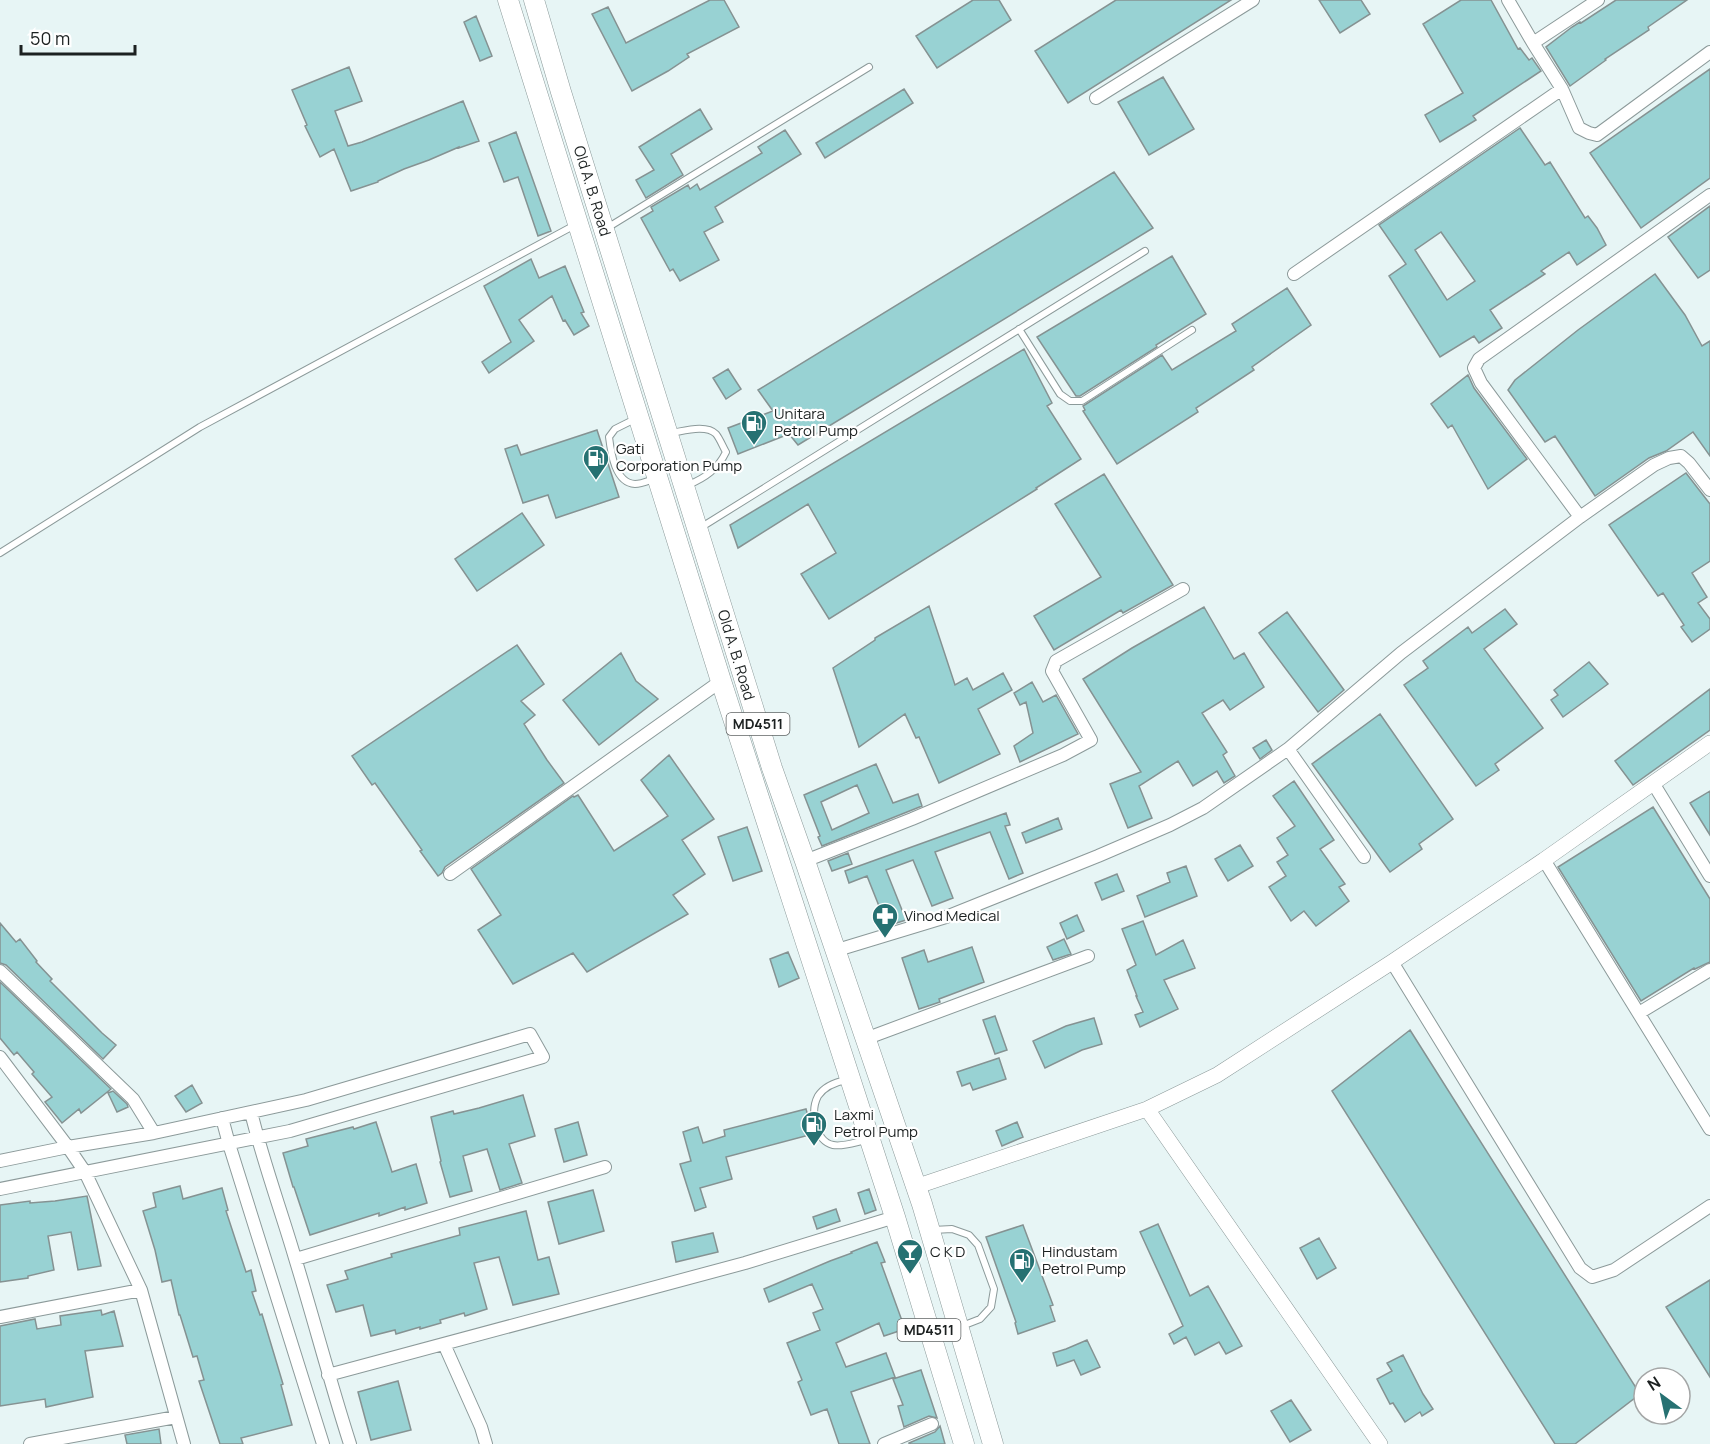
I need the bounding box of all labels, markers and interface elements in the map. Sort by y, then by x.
scale bar [21,18,135,56]
text: 50 m [30,26,70,50]
street label: Old A. B. Road [569,143,616,239]
place label: Unitara Petrol Pump [774,403,858,441]
fuel station icon: Unitara Petrol Pump [739,408,769,446]
place label: Gati Corporation Pump [616,438,742,476]
fuel station icon: Gati Corporation Pump [581,443,611,481]
street label: Old A. B. Road [713,607,760,703]
road number: MD4511 [726,713,789,735]
pharmacy icon: Vinod Medical [870,901,900,939]
place label: Vinod Medical [904,905,1000,926]
place label: Laxmi Petrol Pump [834,1104,918,1142]
fuel station icon: Laxmi Petrol Pump [799,1109,829,1147]
bar icon: C K D [895,1237,925,1275]
place label: C K D [930,1241,965,1262]
place label: Hindustam Petrol Pump [1042,1241,1126,1279]
fuel station icon: Hindustam Petrol Pump [1007,1246,1037,1284]
road number: MD4511 [898,1319,960,1341]
north arrow [1632,1366,1692,1426]
text: N [1643,1371,1665,1396]

